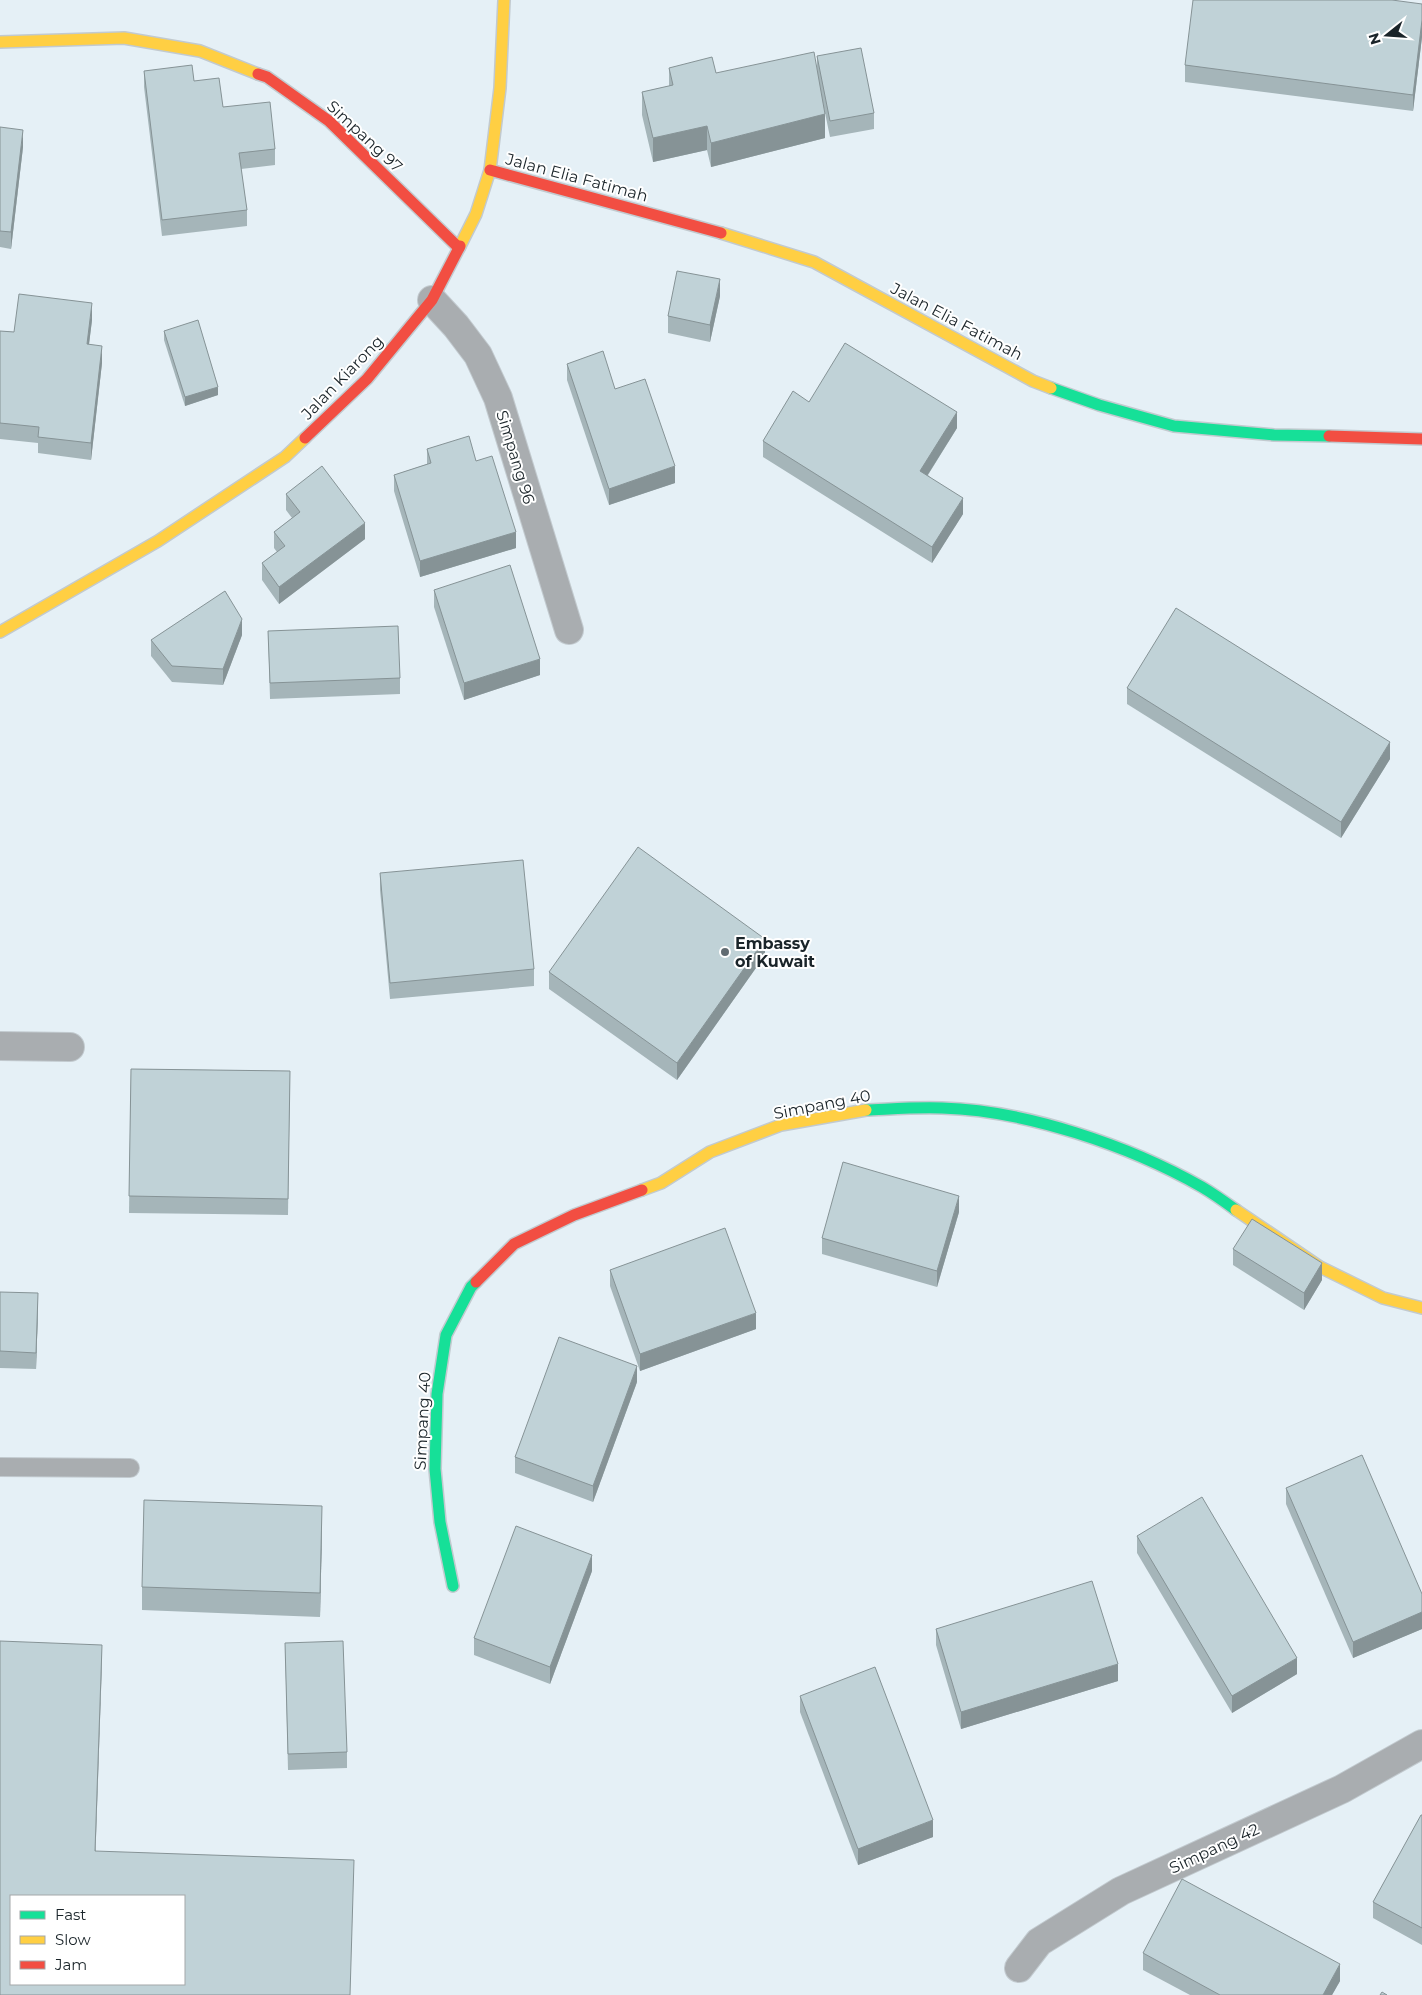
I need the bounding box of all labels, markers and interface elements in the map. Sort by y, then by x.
north arrow [1362,10,1412,60]
text: N [1364,31,1385,47]
street label: Simpang 97 [323,97,406,176]
street label: Jalan Elia Fatimah [503,149,650,206]
street label: Jalan Elia Fatimah [887,278,1026,364]
street label: Jalan Kiarong [297,331,387,424]
street label: Simpang 96 [492,408,539,506]
place label: Embassy of Kuwait [735,934,815,971]
marker: Embassy of Kuwait [719,946,731,958]
street label: Simpang 40 [772,1086,872,1123]
street label: Simpang 40 [410,1371,435,1471]
street label: Simpang 42 [1166,1819,1262,1878]
legend [10,1895,185,1985]
text: Fast [55,1905,86,1924]
text: Slow [55,1930,91,1949]
text: Jam [54,1955,87,1974]

